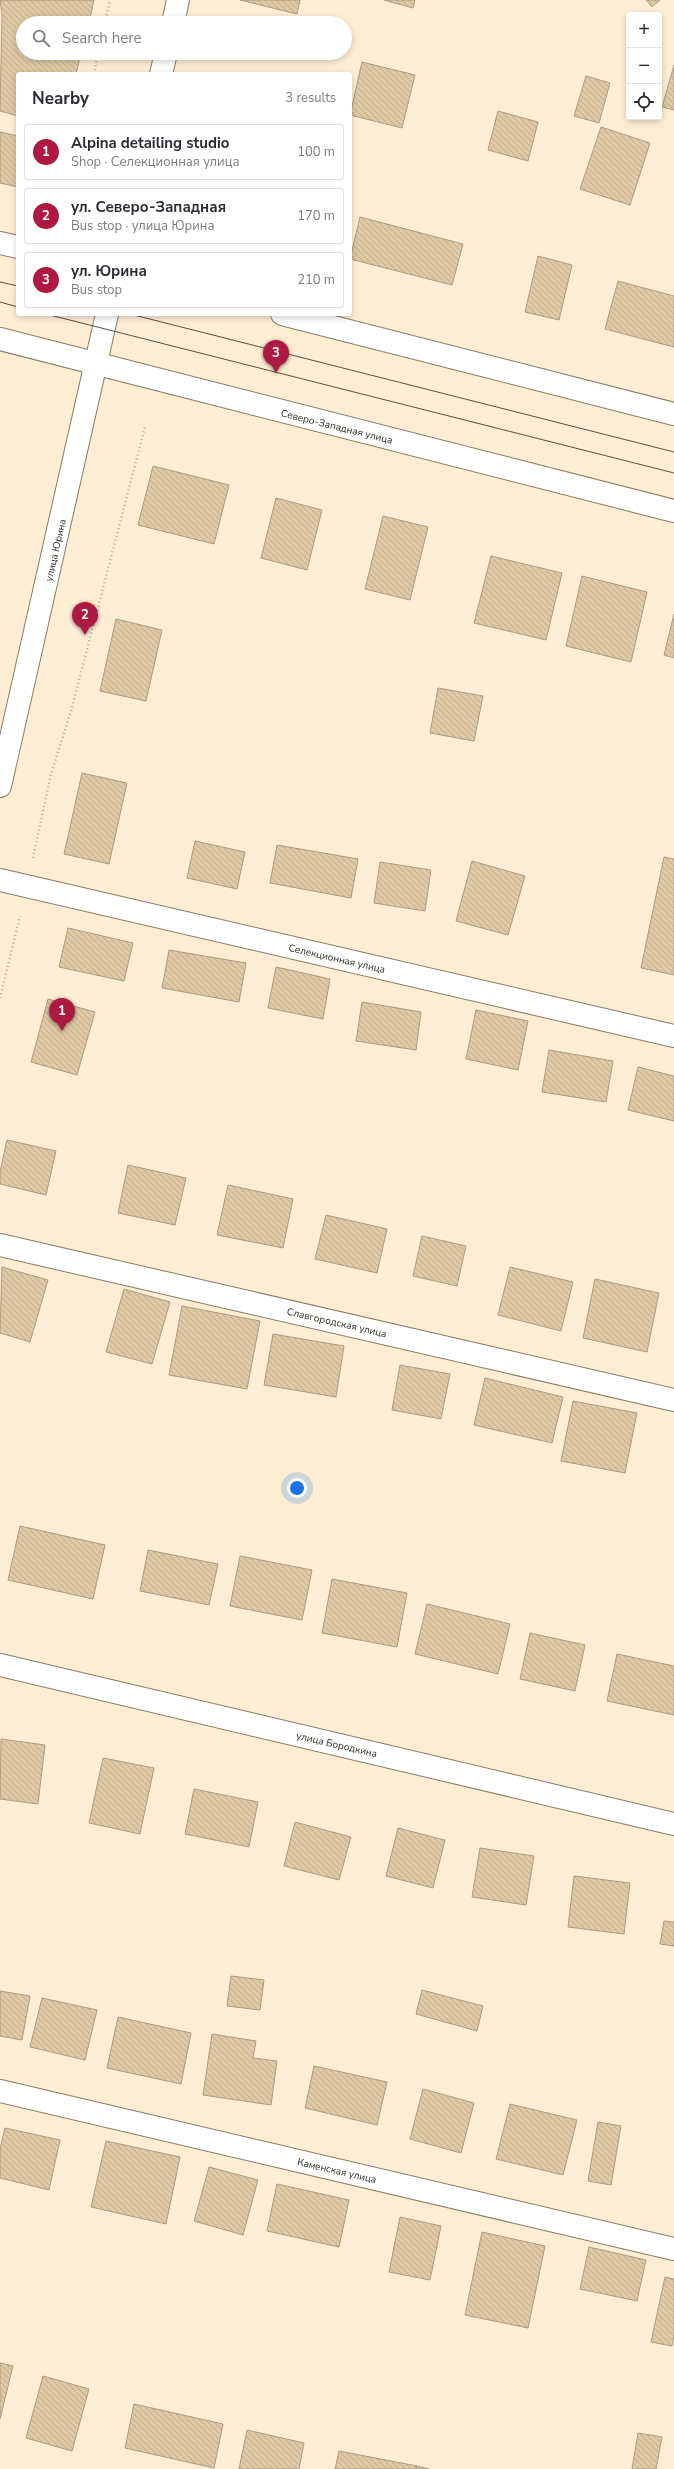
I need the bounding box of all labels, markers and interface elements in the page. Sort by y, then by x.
map controls [626,12,662,120]
button: + [626,12,662,48]
search box [16,16,352,60]
icon: search [30,27,52,49]
text: Search here [62,28,142,48]
button: − [626,48,662,84]
button: locate [626,84,662,120]
text: Nearby [32,87,89,110]
text: 3 results [285,89,336,107]
text: Alpina detailing studio [71,133,229,153]
text: 1 [42,143,50,161]
text: 100 m [297,143,335,161]
text: Shop · Селекционная улица [71,153,239,171]
text: ул. Северо-Западная [71,197,226,217]
text: 2 [42,207,50,225]
text: 170 m [297,207,335,225]
text: Bus stop · улица Юрина [71,217,215,235]
text: ул. Юрина [71,261,147,281]
text: 3 [42,271,50,289]
text: 210 m [297,271,335,289]
text: Bus stop [71,281,122,299]
pin: 3 [263,340,289,373]
street label: Северо-Западная улица [279,406,394,448]
street label: улица Юрина [42,518,70,583]
pin: 2 [72,602,98,635]
street label: Селекционная улица [287,941,387,977]
pin: 1 [49,998,75,1031]
street label: Славгородская улица [285,1305,388,1341]
your location [287,1478,307,1498]
street label: улица Бородкина [295,1729,379,1761]
street label: Каменская улица [296,2155,378,2187]

